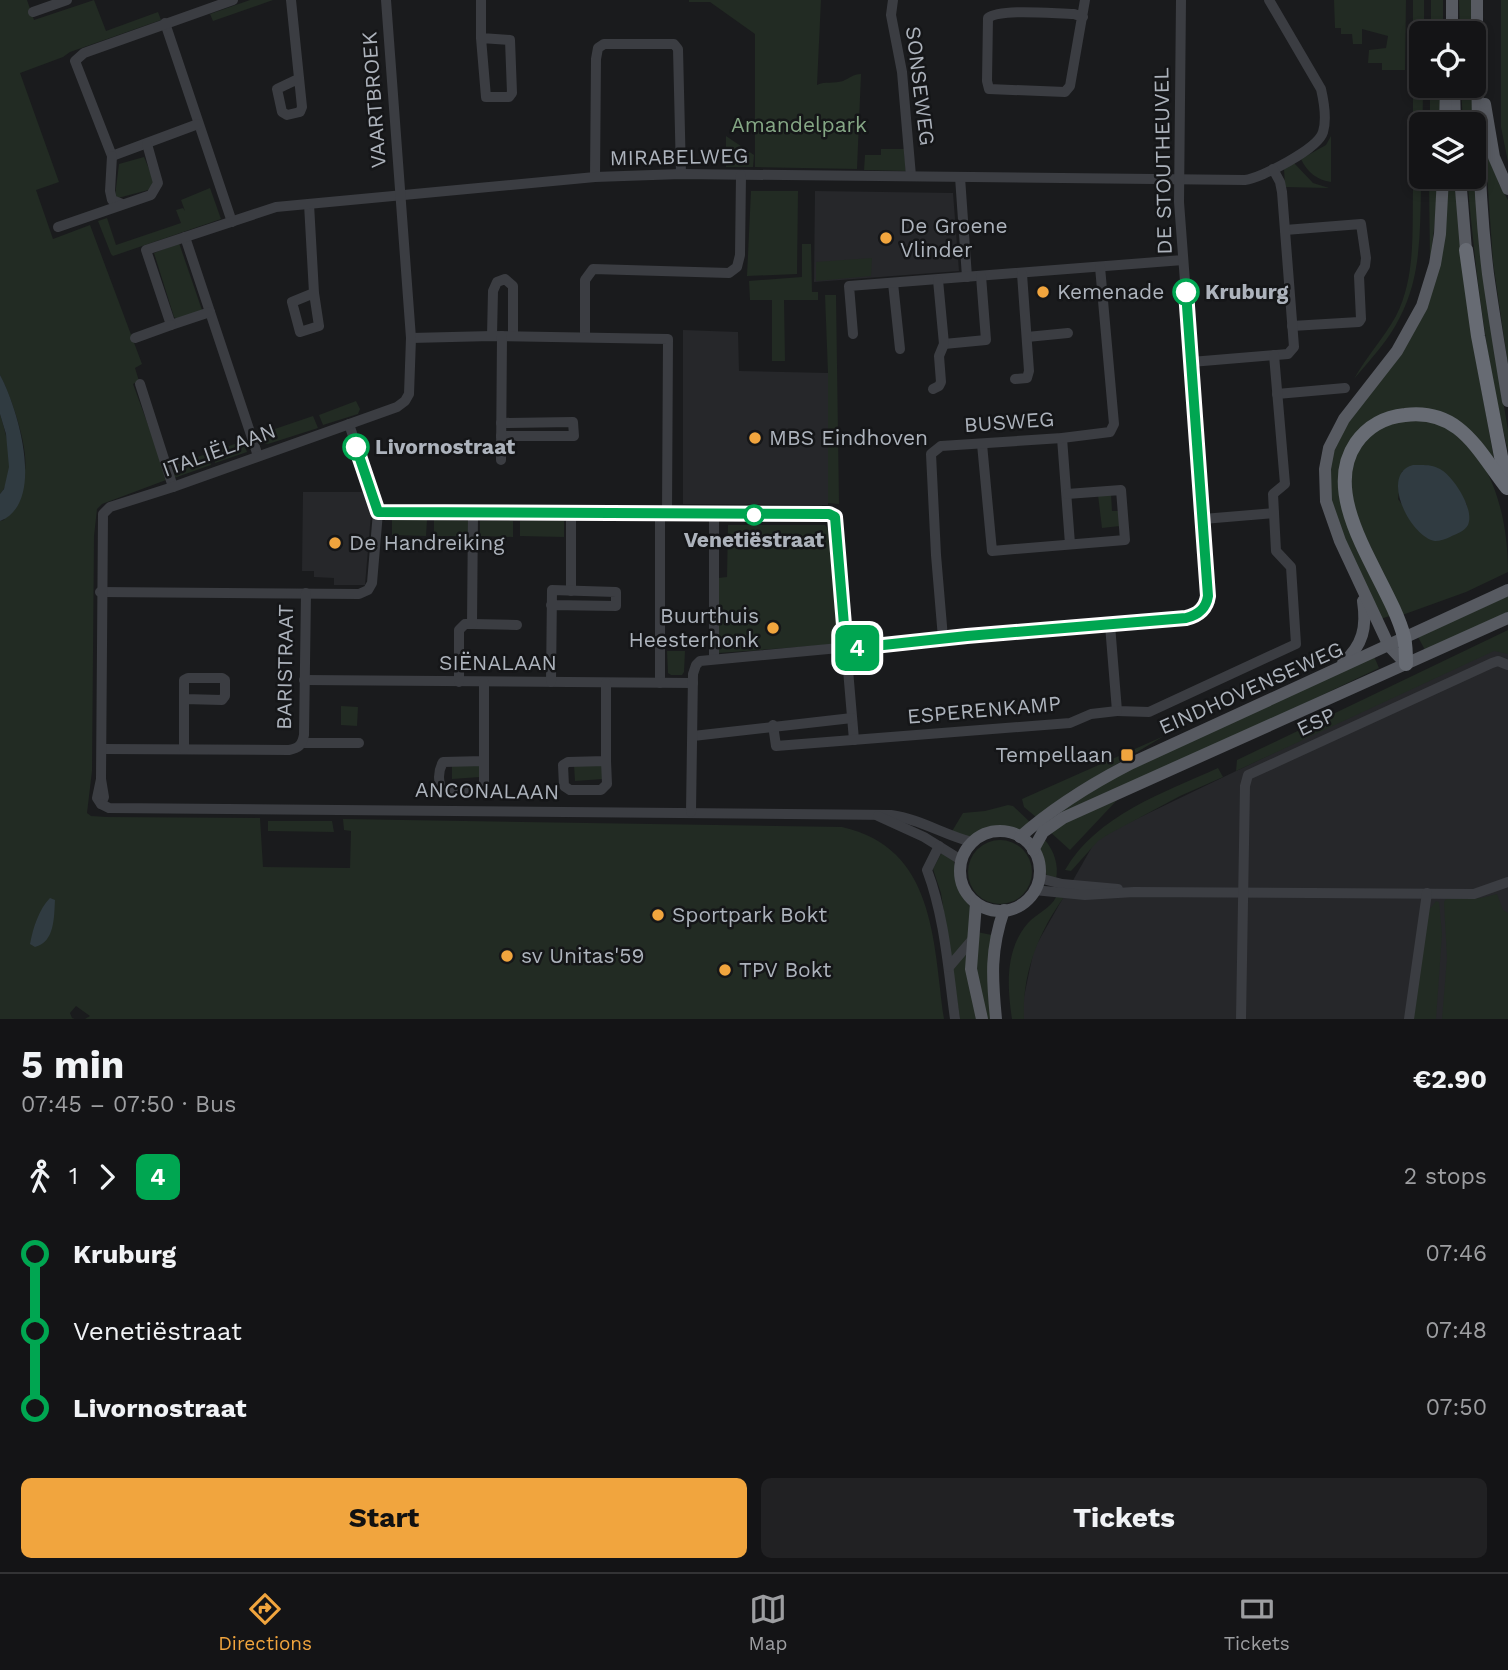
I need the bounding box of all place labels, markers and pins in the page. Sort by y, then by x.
place label: De Groene Vlinder [900,213,1008,262]
marker: De Groene Vlinder [878,230,894,246]
place label: Kemenade [1057,279,1164,304]
marker: Kruburg [1173,279,1199,305]
place label: Kruburg [1205,279,1289,304]
marker: Kemenade [1035,284,1051,300]
place label: MBS Eindhoven [769,425,928,450]
marker: MBS Eindhoven [747,430,763,446]
marker: Livornostraat [343,434,369,460]
place label: Livornostraat [375,434,515,459]
marker: Venetiëstraat [744,505,764,525]
place label: Venetiëstraat [684,527,824,552]
place label: De Handreiking [349,530,505,555]
marker: De Handreiking [327,535,343,551]
place label: Buurthuis Heesterhonk [628,603,759,652]
marker: Buurthuis Heesterhonk [765,620,781,636]
place label: Tempellaan [996,742,1113,767]
marker: Tempellaan [1119,747,1135,763]
place label: Sportpark Bokt [672,902,827,927]
marker: Sportpark Bokt [650,907,666,923]
place label: sv Unitas'59 [521,943,644,968]
marker: sv Unitas'59 [499,948,515,964]
place label: TPV Bokt [739,957,832,982]
marker: TPV Bokt [717,962,733,978]

